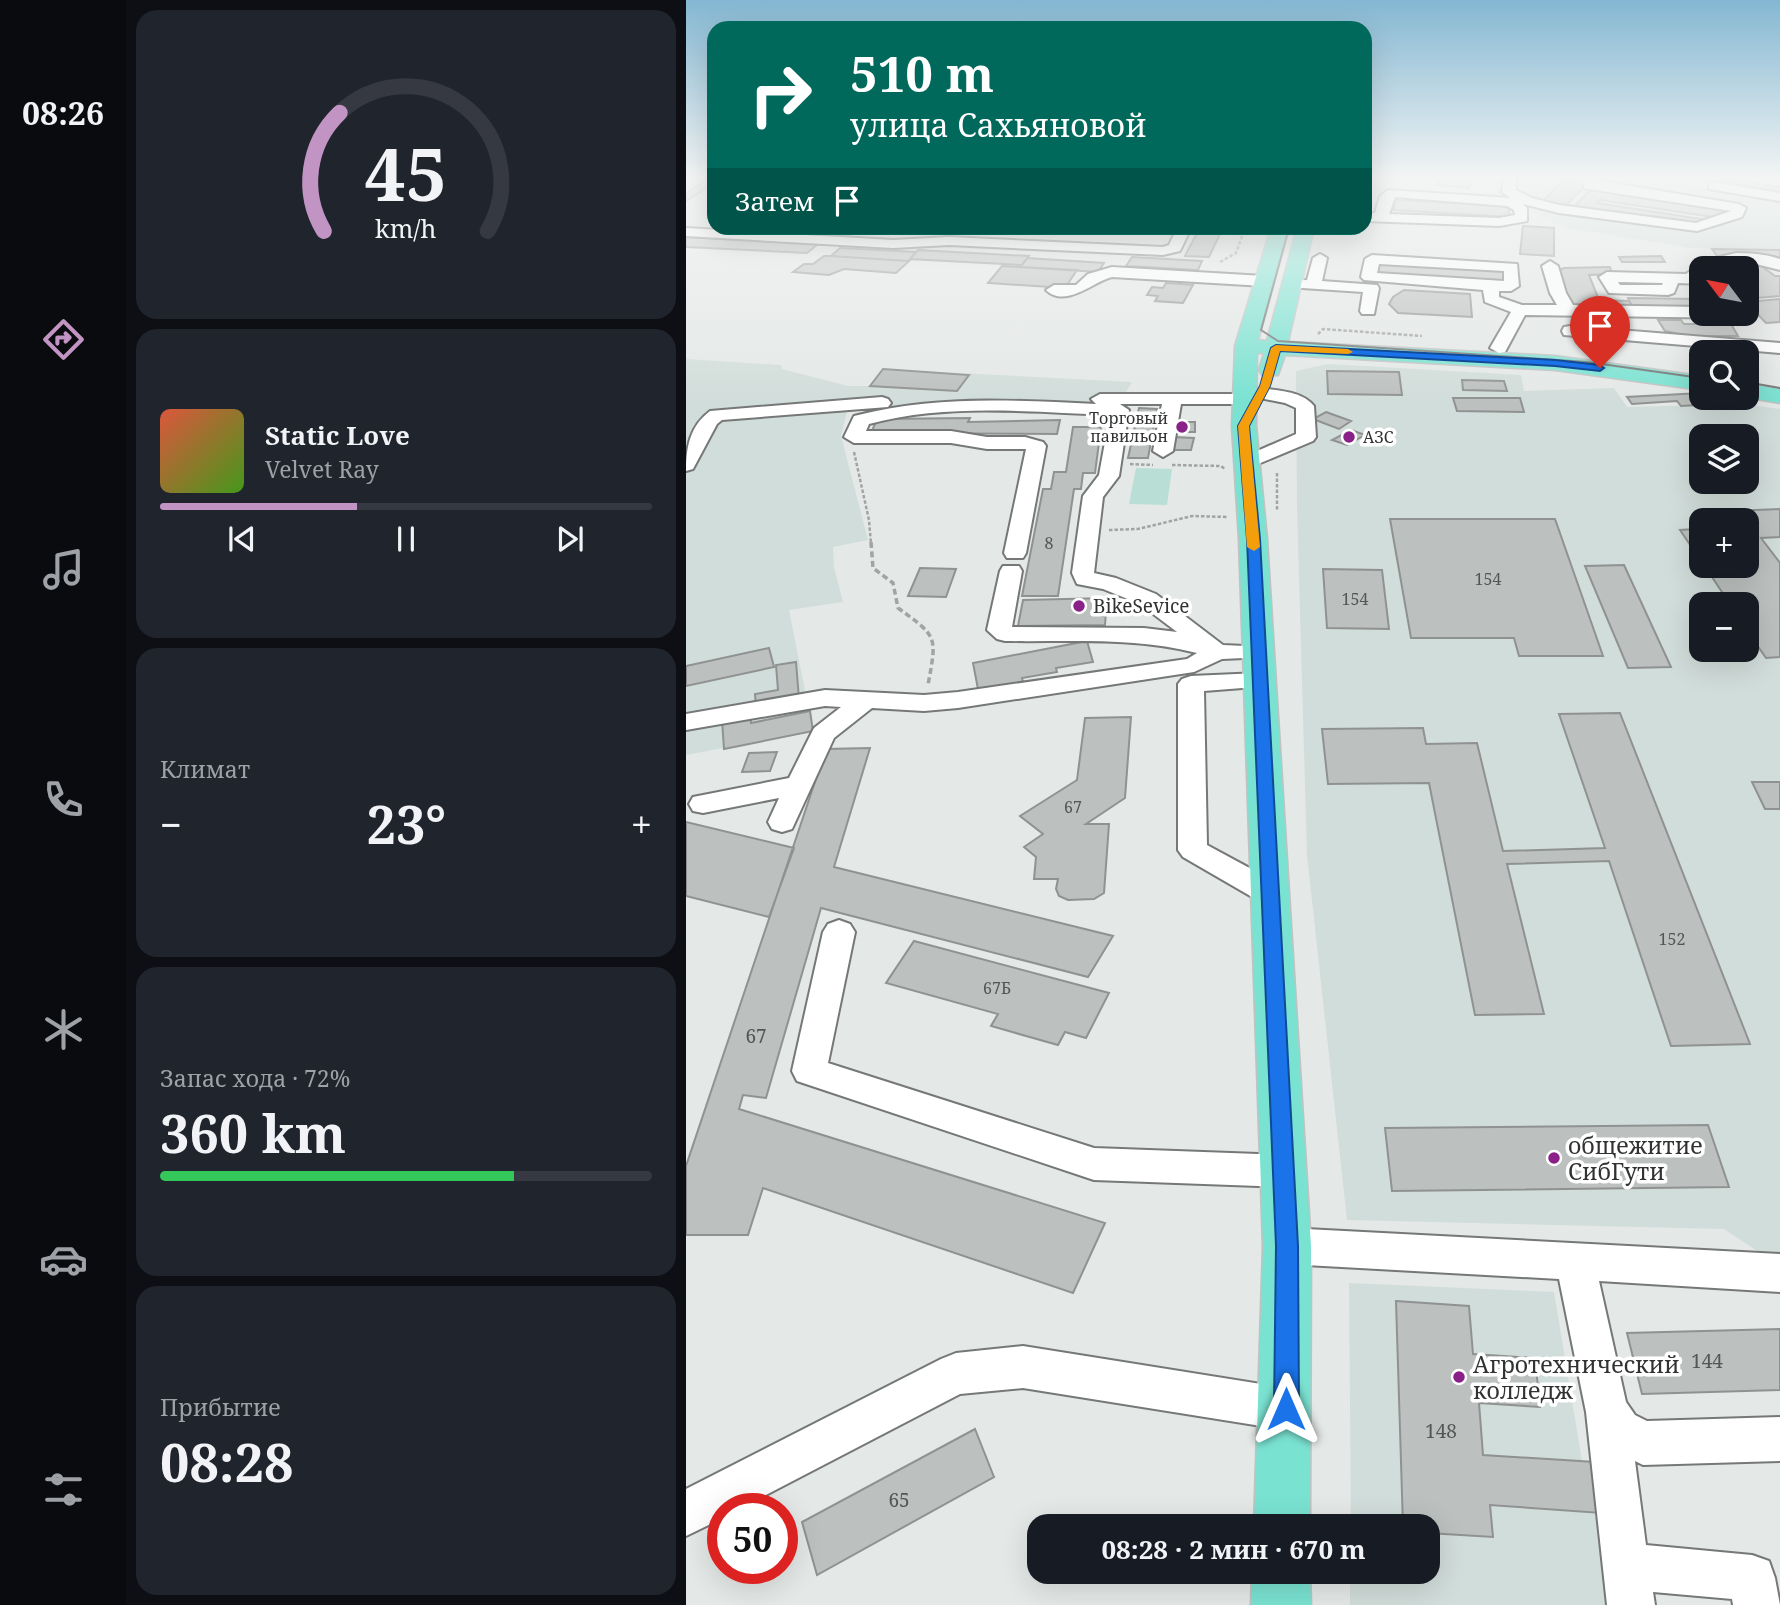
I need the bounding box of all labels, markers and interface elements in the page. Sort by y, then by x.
text: 510 m [850,40,994,106]
icon: right [735,49,826,140]
text: 08:26 [22,91,104,134]
text: улица Сахьяновой [850,103,1147,146]
text: 45 [365,123,447,222]
icon: arrive [828,182,866,220]
text: Затем [735,183,814,219]
text: km/h [375,210,437,244]
north arrow [1689,256,1759,326]
map controls [1689,256,1759,662]
pin [1570,296,1630,368]
icon: arrive [1581,307,1619,345]
icon: directions [39,315,88,364]
button: search [1689,340,1759,410]
place label: Торговый павильон [1089,407,1168,447]
text: Static Love [265,417,410,453]
marker: Торговый павильон [1174,419,1190,435]
button: layers [1689,424,1759,494]
place label: АЗС [1363,426,1394,448]
marker: АЗС [1341,429,1357,445]
text: Velvet Ray [265,453,379,485]
button: + [1689,508,1759,578]
icon: previous [223,520,261,558]
icon: pause [387,520,425,558]
icon: next [551,520,589,558]
house number: 8 [1045,532,1054,554]
icon: music [39,545,88,594]
house number: 154 [1475,568,1501,590]
house number: 154 [1342,588,1368,610]
button: − [1689,592,1759,662]
place label: BikeSevice [1093,593,1190,619]
marker: BikeSevice [1071,598,1087,614]
text: Климат [160,753,250,785]
icon: phone [39,775,88,824]
text: 23° [367,788,446,859]
house number: 67 [1064,796,1082,818]
text: − [160,798,182,850]
text: + [631,798,652,850]
house number: 152 [1659,928,1685,950]
house number: 67Б [983,977,1011,999]
icon: climate [39,1005,88,1054]
house number: 67 [745,1023,767,1049]
text: Запас хода · 72% [160,1062,350,1094]
text: 360 km [160,1097,346,1168]
place label: общежитие СибГути [1568,1129,1703,1187]
marker: общежитие СибГути [1546,1150,1562,1166]
icon: car [39,1235,88,1284]
place label: Агротехнический колледж [1473,1348,1680,1406]
house number: 144 [1691,1348,1723,1374]
marker: Агротехнический колледж [1451,1369,1467,1385]
position arrow [1249,1372,1323,1446]
text: Прибытие [160,1391,281,1423]
house number: 148 [1425,1418,1457,1444]
text: 08:28 [160,1426,293,1497]
icon: filters [39,1465,88,1514]
house number: 65 [888,1487,910,1513]
speed limit sign: 50 [707,1493,798,1584]
text: 08:28 · 2 мин · 670 m [1101,1531,1366,1567]

